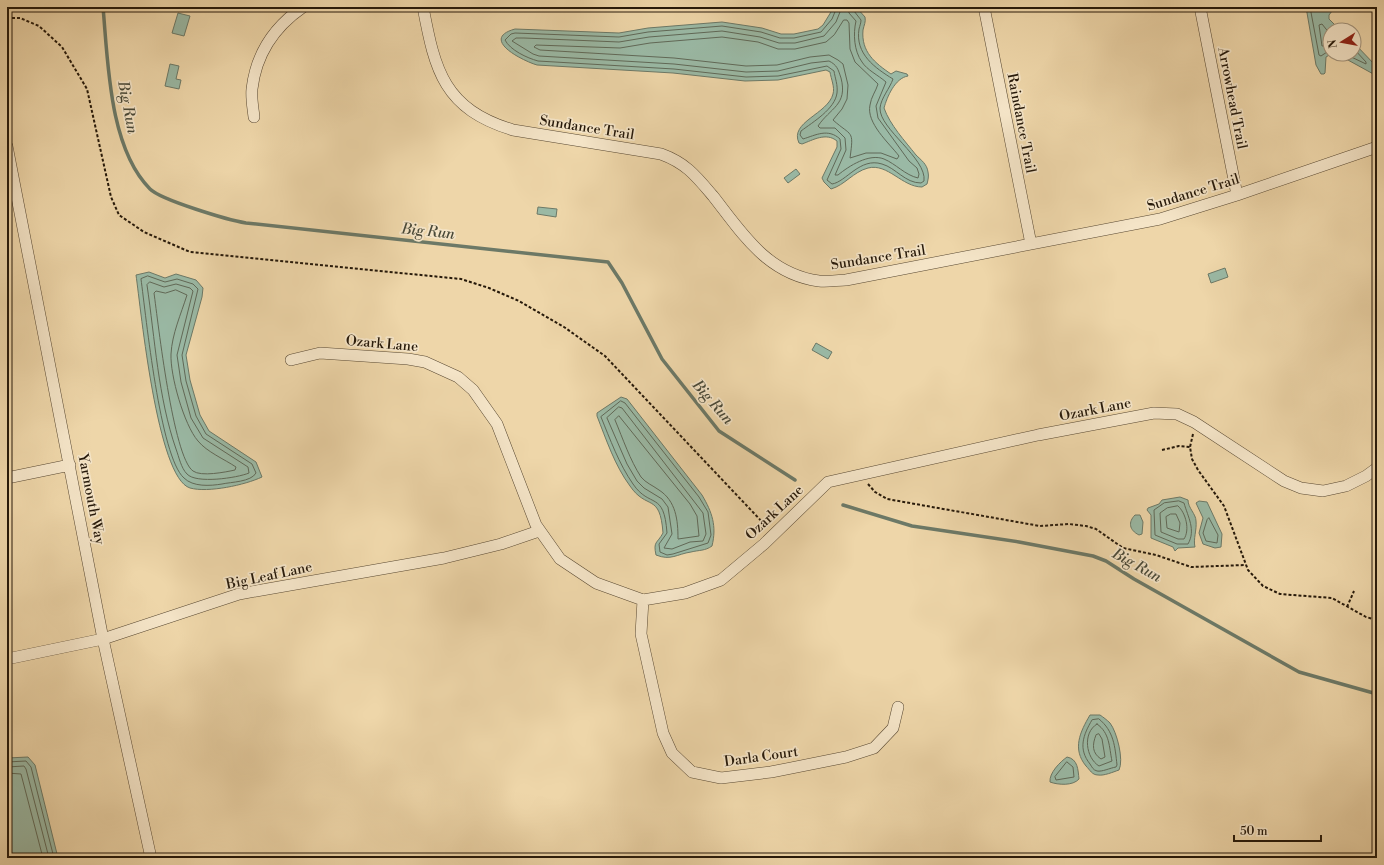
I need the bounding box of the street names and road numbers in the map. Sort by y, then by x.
street label: Arrowhead Trail [1213,45,1251,151]
street label: Raindance Trail [1002,72,1040,175]
street label: Sundance Trail [538,112,636,144]
street label: Sundance Trail [1145,170,1242,216]
street label: Sundance Trail [829,242,927,274]
street label: Ozark Lane [345,332,419,356]
street label: Ozark Lane [1058,394,1133,426]
street label: Yarmouth Way [73,451,109,546]
street label: Ozark Lane [742,481,807,544]
street label: Big Leaf Lane [223,558,314,594]
street label: Darla Court [723,743,799,771]

